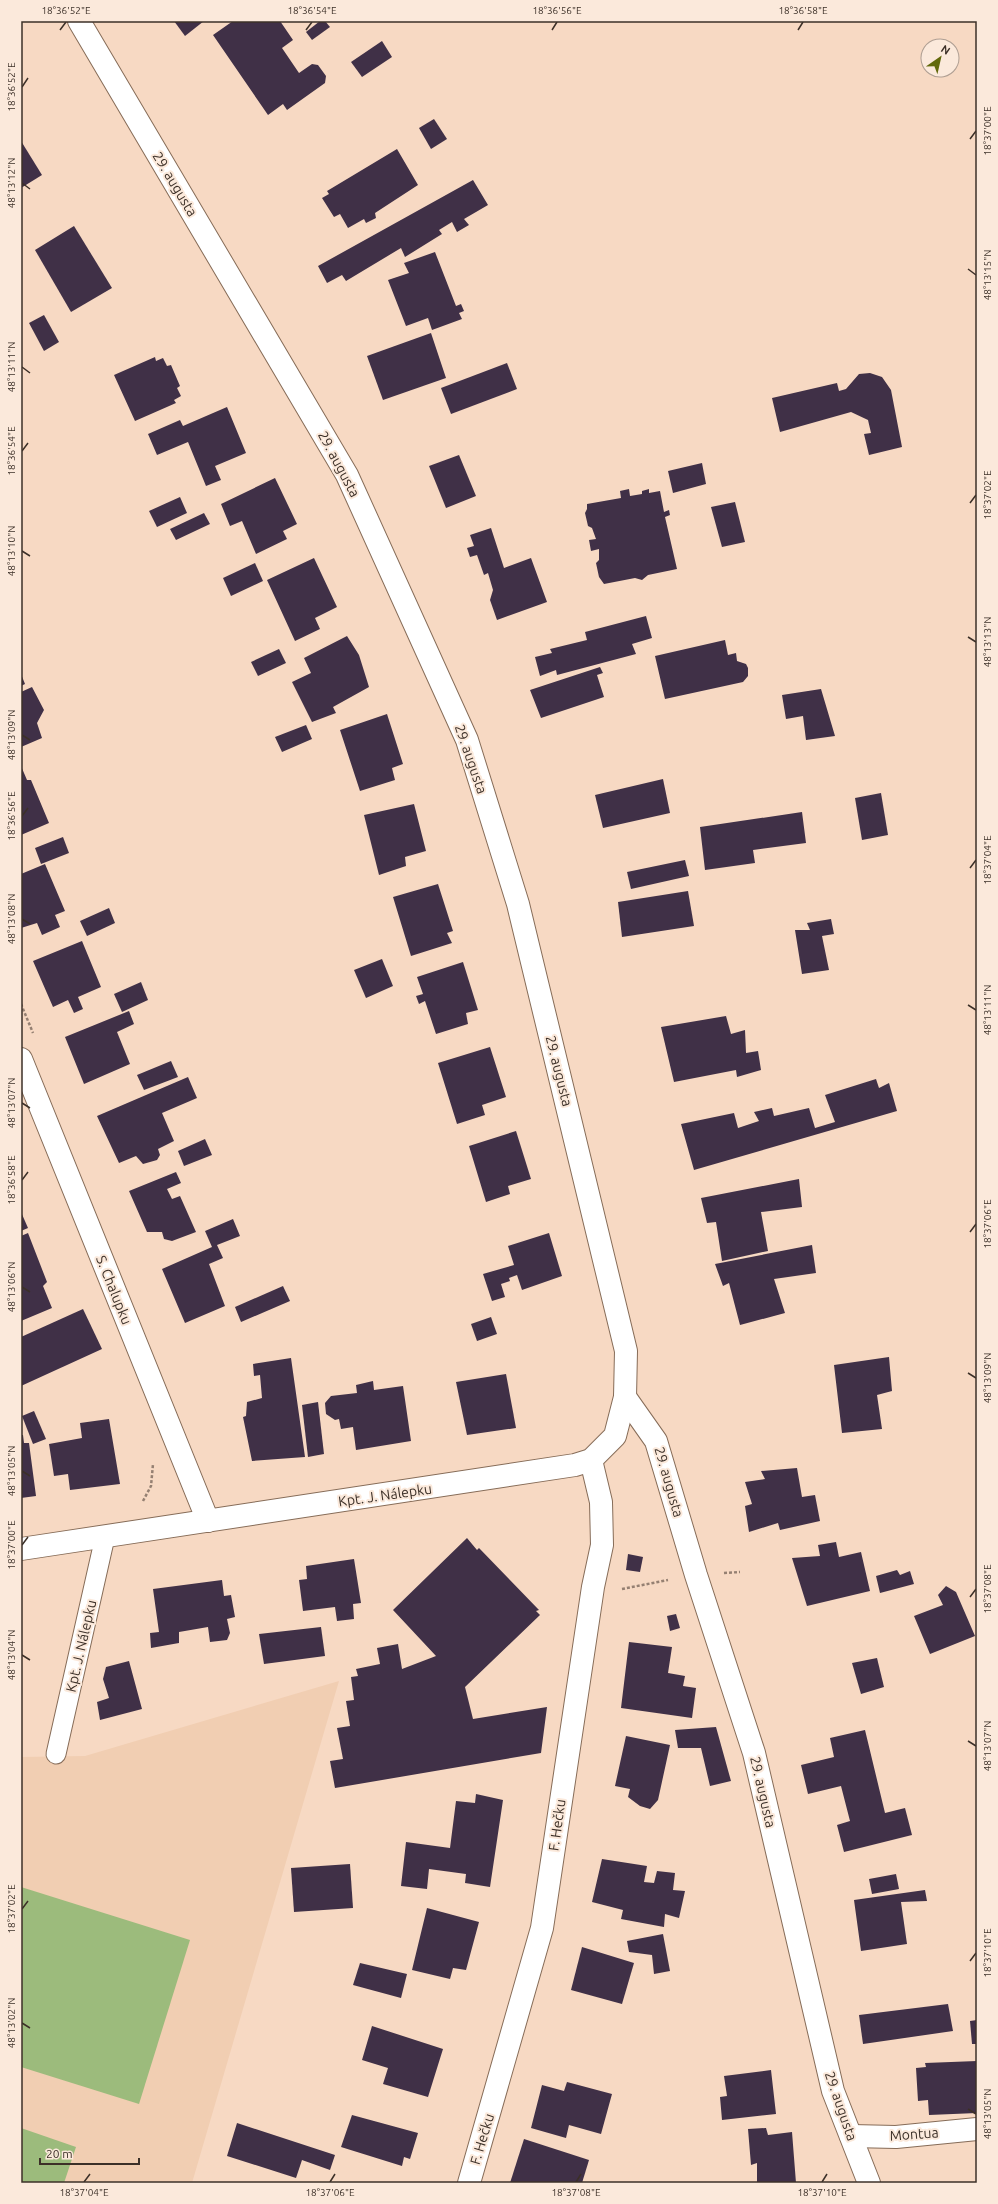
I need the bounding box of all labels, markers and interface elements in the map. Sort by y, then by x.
text: 18°36'52"E [41,5,91,16]
text: 18°36'54"E [287,5,337,16]
text: 18°36'56"E [532,5,582,16]
text: 18°36'58"E [778,5,828,16]
north arrow [920,38,960,78]
text: N [939,42,952,57]
text: 18°36'52"E [6,62,17,112]
text: 18°37'00"E [982,106,993,156]
street label: 29. augusta [149,149,201,219]
text: 48°13'12"N [6,158,17,208]
text: 48°13'15"N [982,250,993,300]
text: 48°13'11"N [6,342,17,392]
text: 18°36'54"E [6,426,17,476]
street label: 29. augusta [315,428,363,500]
text: 18°37'02"E [982,470,993,520]
text: 48°13'10"N [6,526,17,576]
text: 48°13'13"N [982,617,993,667]
text: 48°13'09"N [6,710,17,760]
street label: 29. augusta [452,722,490,796]
text: 18°36'56"E [6,791,17,841]
text: 18°37'04"E [982,835,993,885]
text: 48°13'08"N [6,894,17,944]
text: 48°13'11"N [982,985,993,1035]
street label: 29. augusta [542,1034,576,1108]
text: 48°13'07"N [6,1078,17,1128]
text: 18°36'58"E [6,1155,17,1205]
text: 18°37'06"E [982,1199,993,1249]
street label: S. Chalupku [93,1253,135,1327]
text: 48°13'06"N [6,1262,17,1312]
text: 48°13'09"N [982,1353,993,1403]
street label: 29. augusta [651,1445,687,1519]
text: 48°13'05"N [6,1446,17,1496]
street label: Kpt. J. Nálepku [337,1481,433,1509]
text: 18°37'00"E [6,1520,17,1570]
text: 18°37'08"E [982,1564,993,1614]
street label: Kpt. J. Nálepku [63,1598,99,1694]
text: 48°13'04"N [6,1630,17,1680]
text: 48°13'07"N [982,1721,993,1771]
street label: 29. augusta [747,1755,779,1829]
street label: F. Hečku [545,1798,569,1852]
text: 18°37'02"E [6,1884,17,1934]
text: 18°37'10"E [982,1928,993,1978]
text: 48°13'02"N [6,1998,17,2048]
street label: 29. augusta [822,2069,860,2143]
text: 48°13'05"N [982,2089,993,2139]
street label: F. Hečku [467,2112,497,2166]
street label: Montua [889,2124,939,2144]
scale bar [40,2140,139,2166]
text: 20 m [46,2147,73,2160]
text: 18°37'04"E [59,2187,109,2198]
text: 18°37'06"E [305,2187,355,2198]
text: 18°37'08"E [551,2187,601,2198]
text: 18°37'10"E [797,2187,847,2198]

